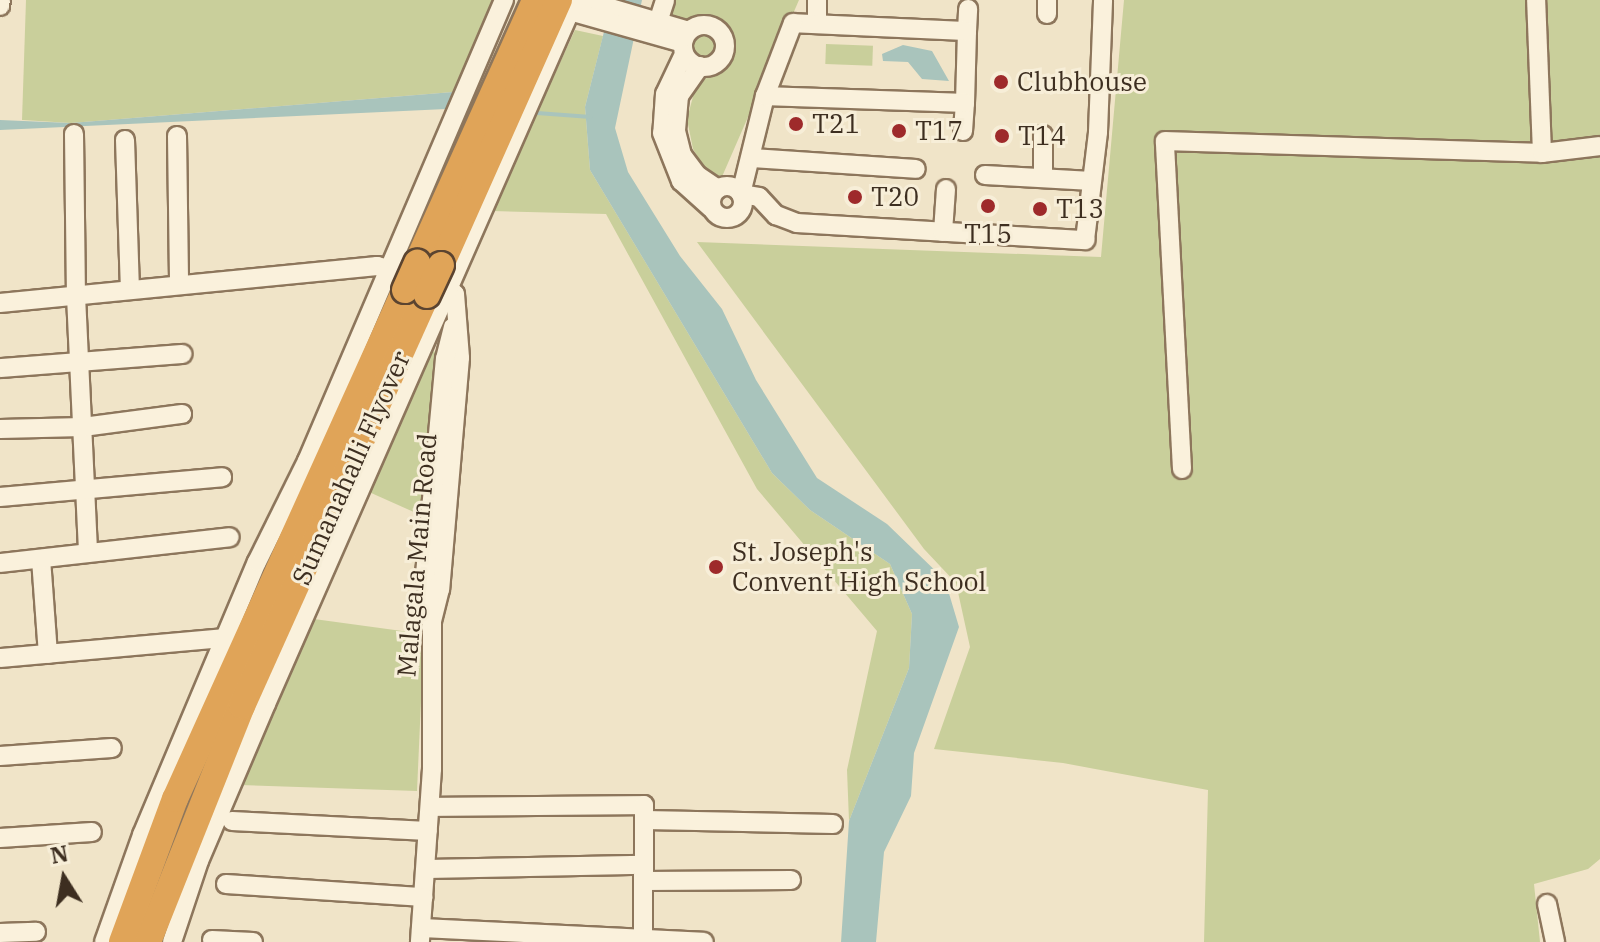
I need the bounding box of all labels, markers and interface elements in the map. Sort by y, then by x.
place label: Clubhouse [1017,66,1147,98]
marker: Clubhouse [992,73,1010,91]
place label: T21 [812,108,860,140]
marker: T21 [787,115,805,133]
place label: T17 [915,115,963,147]
place label: T14 [1018,120,1066,152]
marker: T17 [890,122,908,140]
marker: T14 [993,127,1011,145]
place label: T20 [871,181,919,213]
marker: T20 [846,188,864,206]
place label: T13 [1056,193,1104,225]
marker: T15 [979,197,997,215]
marker: T13 [1031,200,1049,218]
place label: T15 [964,218,1012,250]
street label: Sumanahalli Flyover [285,346,417,590]
street label: Malagala Main Road [391,432,443,678]
place label: St. Joseph's Convent High School [732,536,986,598]
marker: St. Joseph's Convent High School [707,558,725,576]
north arrow [24,838,104,918]
text: N [48,838,71,870]

